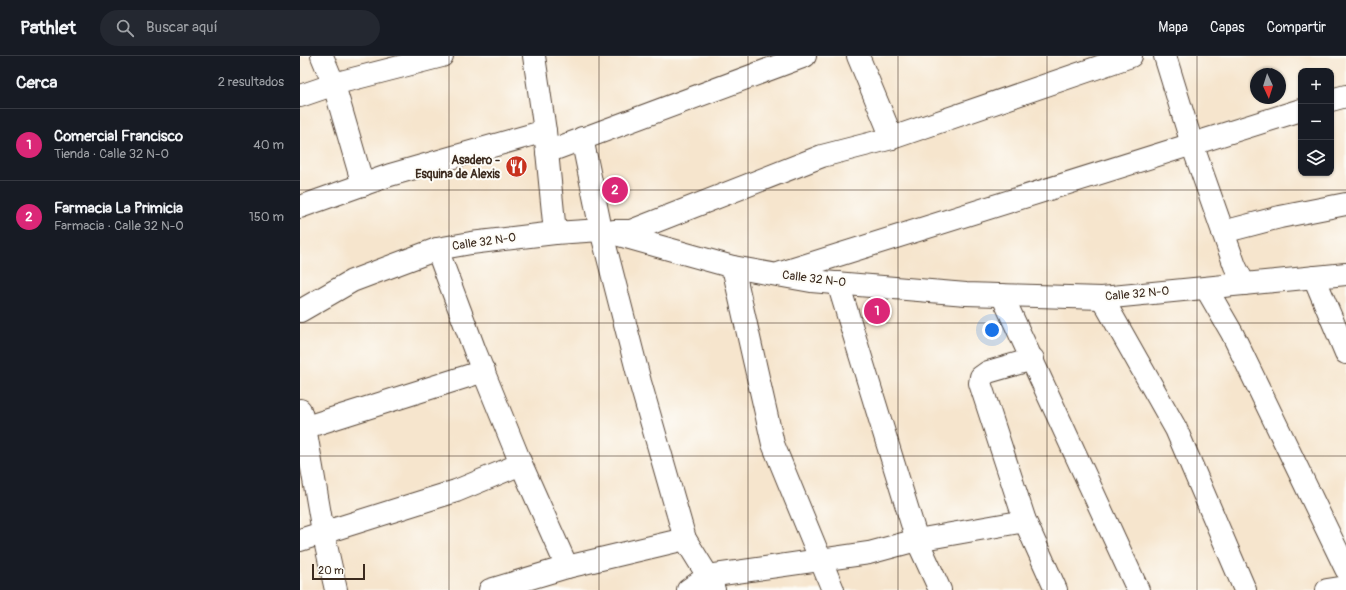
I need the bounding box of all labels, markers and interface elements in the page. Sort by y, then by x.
search box [100,10,380,46]
text: Pathlet [20,16,76,40]
icon: search [114,17,136,39]
text: Buscar aquí [146,18,218,37]
text: Mapa [1158,19,1188,36]
text: Capas [1210,19,1245,36]
text: Compartir [1267,19,1326,36]
north arrow [1250,68,1286,104]
map controls [1298,68,1334,176]
button: + [1298,68,1334,104]
text: Cerca [16,72,57,93]
text: 2 resultados [218,74,284,90]
button: − [1298,104,1334,140]
text: Comercial Francisco [54,127,183,146]
text: 1 [26,137,32,153]
text: 40 m [253,137,284,153]
button: layers [1298,140,1334,176]
text: Tienda · Calle 32 N-O [54,146,169,162]
place label: Asadero - Esquina de Alexis [415,153,501,182]
restaurant icon: Asadero - Esquina de Alexis [503,154,529,180]
pin: 2 [602,175,628,205]
text: Farmacia La Primicia [54,199,183,218]
text: 2 [25,209,33,225]
text: 150 m [249,209,284,225]
text: Farmacia · Calle 32 N-O [54,218,184,234]
street label: Calle 32 N-O [451,230,517,254]
street label: Calle 32 N-O [781,268,847,290]
street label: Calle 32 N-O [1104,284,1170,304]
pin: 1 [864,296,890,326]
your location [982,320,1002,340]
scale bar [312,562,365,581]
text: 20 m [318,564,344,577]

